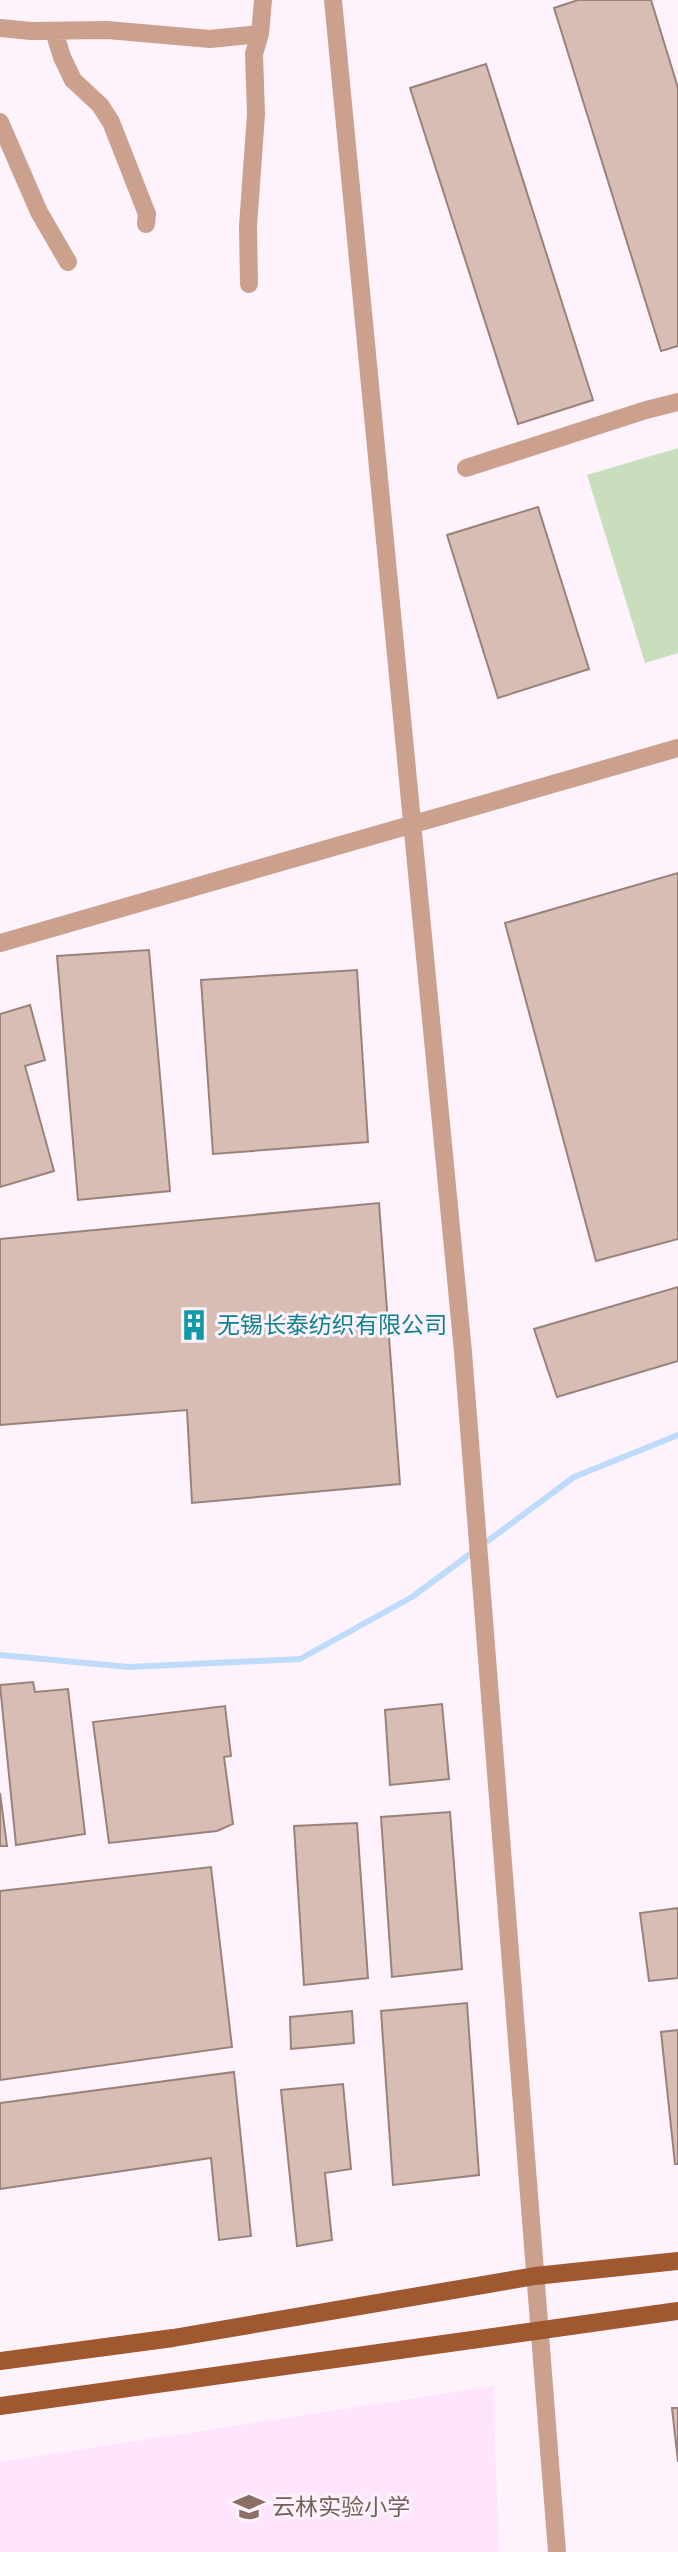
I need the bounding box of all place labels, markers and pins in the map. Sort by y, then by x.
building icon: 无锡长泰纺织有限公司 [177,1308,211,1342]
place label: 无锡长泰纺织有限公司 [217,1312,447,1338]
school or university icon: 云林实验小学 [232,2490,266,2524]
place label: 云林实验小学 [272,2494,410,2520]

